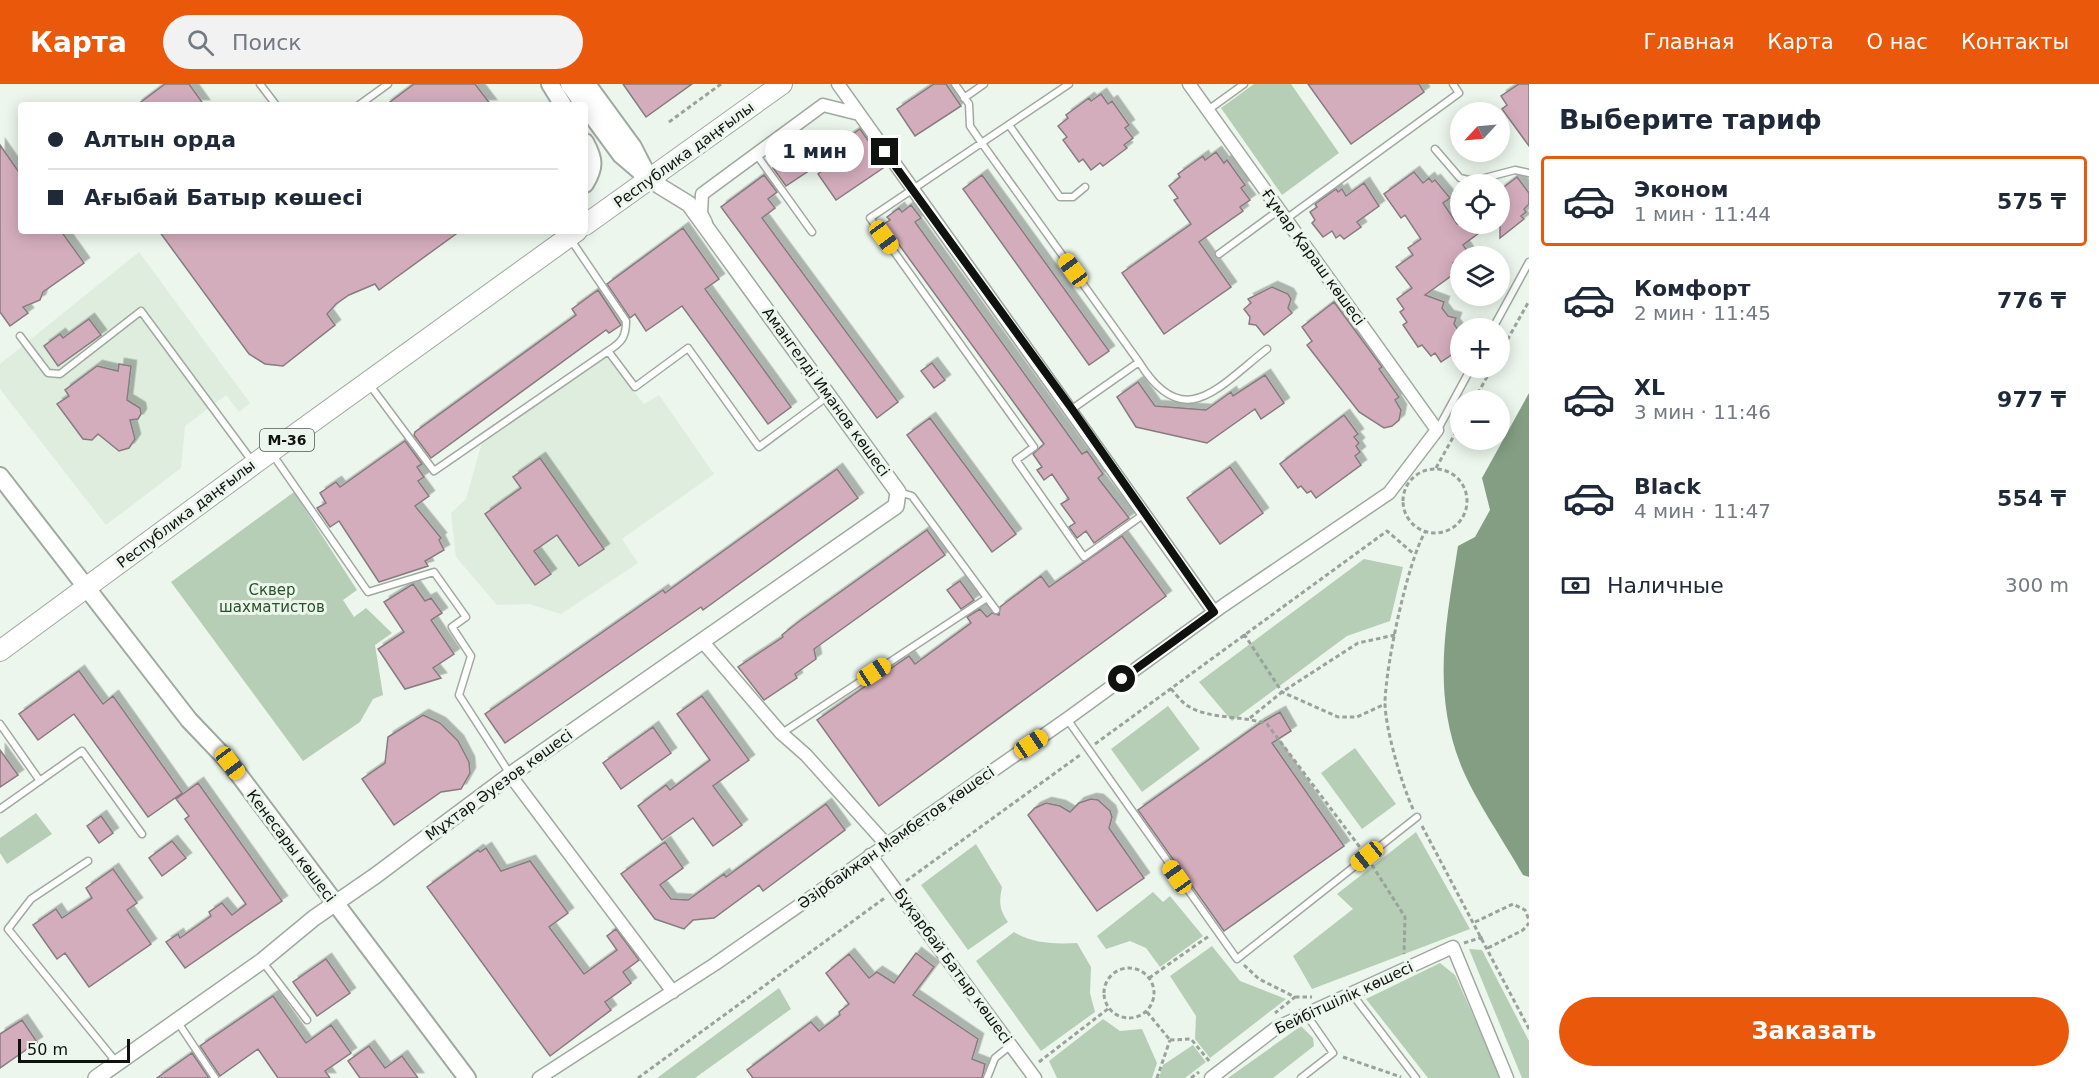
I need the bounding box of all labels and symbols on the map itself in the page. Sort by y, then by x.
street label: Республика даңғылы [611,98,757,212]
north arrow [1450,102,1510,162]
callout: 1 мин [765,131,864,173]
route end [871,138,898,165]
street label: Ғұмар Қараш көшесі [1257,185,1369,329]
car [866,217,902,257]
car [1055,250,1091,290]
street label: Амангелді Иманов көшесі [759,304,893,480]
road number: M-36 [260,429,314,451]
street label: Республика даңғылы [113,456,259,572]
park label: Сквер шахматистов [219,581,325,616]
car [854,655,894,689]
route start [1108,665,1135,692]
street label: Мұхтар Әуезов көшесі [422,726,576,844]
car [1011,726,1051,762]
car [212,743,248,783]
street label: Әзірбайжан Мәмбетов көшесі [794,763,998,913]
street label: Кенесары көшесі [243,786,339,906]
car [1347,838,1387,874]
car [1159,857,1195,897]
street label: Бұқарбай Батыр көшесі [891,885,1015,1047]
street label: Бейбітшілік көшесі [1272,958,1416,1038]
scale bar [18,1036,130,1064]

